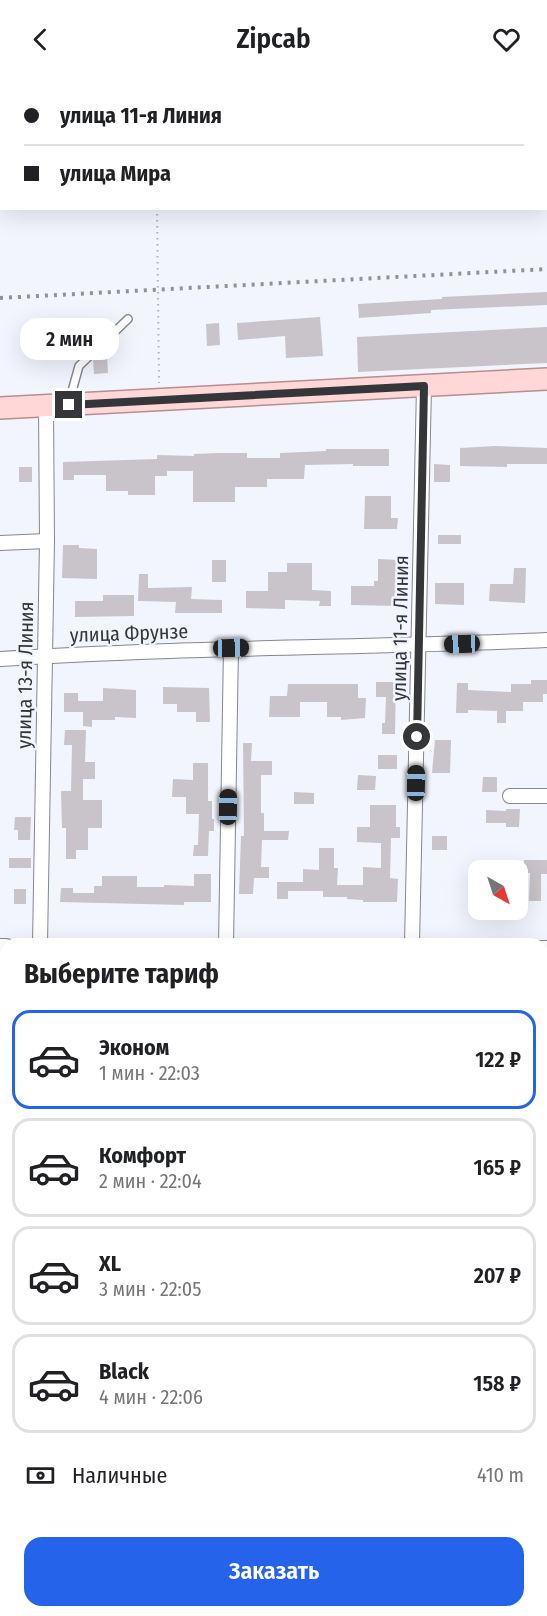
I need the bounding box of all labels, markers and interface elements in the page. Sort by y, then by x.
icon: back [24,23,57,56]
text: Zipcab [236,23,311,55]
icon: heart [490,23,523,56]
text: улица 11-я Линия [60,102,222,129]
text: улица Мира [60,160,171,187]
callout: 2 мин [20,318,118,360]
text: 2 мин [46,327,93,351]
route end [55,391,82,418]
street label: улица 11-я Линия [387,555,413,701]
street label: улица 13-я Линия [12,601,38,749]
street label: улица Фрунзе [69,619,189,647]
car [444,634,480,654]
car [213,639,249,657]
route start [403,723,430,750]
car [407,765,425,801]
car [219,789,237,825]
north arrow [468,860,528,920]
map controls [468,860,528,920]
text: Выберите тариф [24,958,219,990]
icon: car [27,1033,81,1087]
text: Эконом [99,1034,169,1061]
text: 122 ₽ [475,1046,521,1073]
text: 1 мин · 22:03 [99,1061,200,1085]
icon: car [27,1141,81,1195]
text: Комфорт [99,1142,186,1169]
text: 165 ₽ [474,1154,521,1181]
text: 2 мин · 22:04 [99,1169,202,1193]
icon: car [27,1249,81,1303]
text: XL [99,1250,121,1277]
text: 207 ₽ [474,1262,521,1289]
text: 3 мин · 22:05 [99,1277,201,1301]
icon: car [27,1357,81,1411]
text: Black [99,1358,149,1385]
text: 158 ₽ [473,1370,521,1397]
text: 4 мин · 22:06 [99,1385,203,1409]
icon: cash [24,1459,57,1492]
text: Наличные [72,1462,167,1489]
text: 410 m [477,1463,524,1487]
button: Заказать [24,1537,524,1606]

